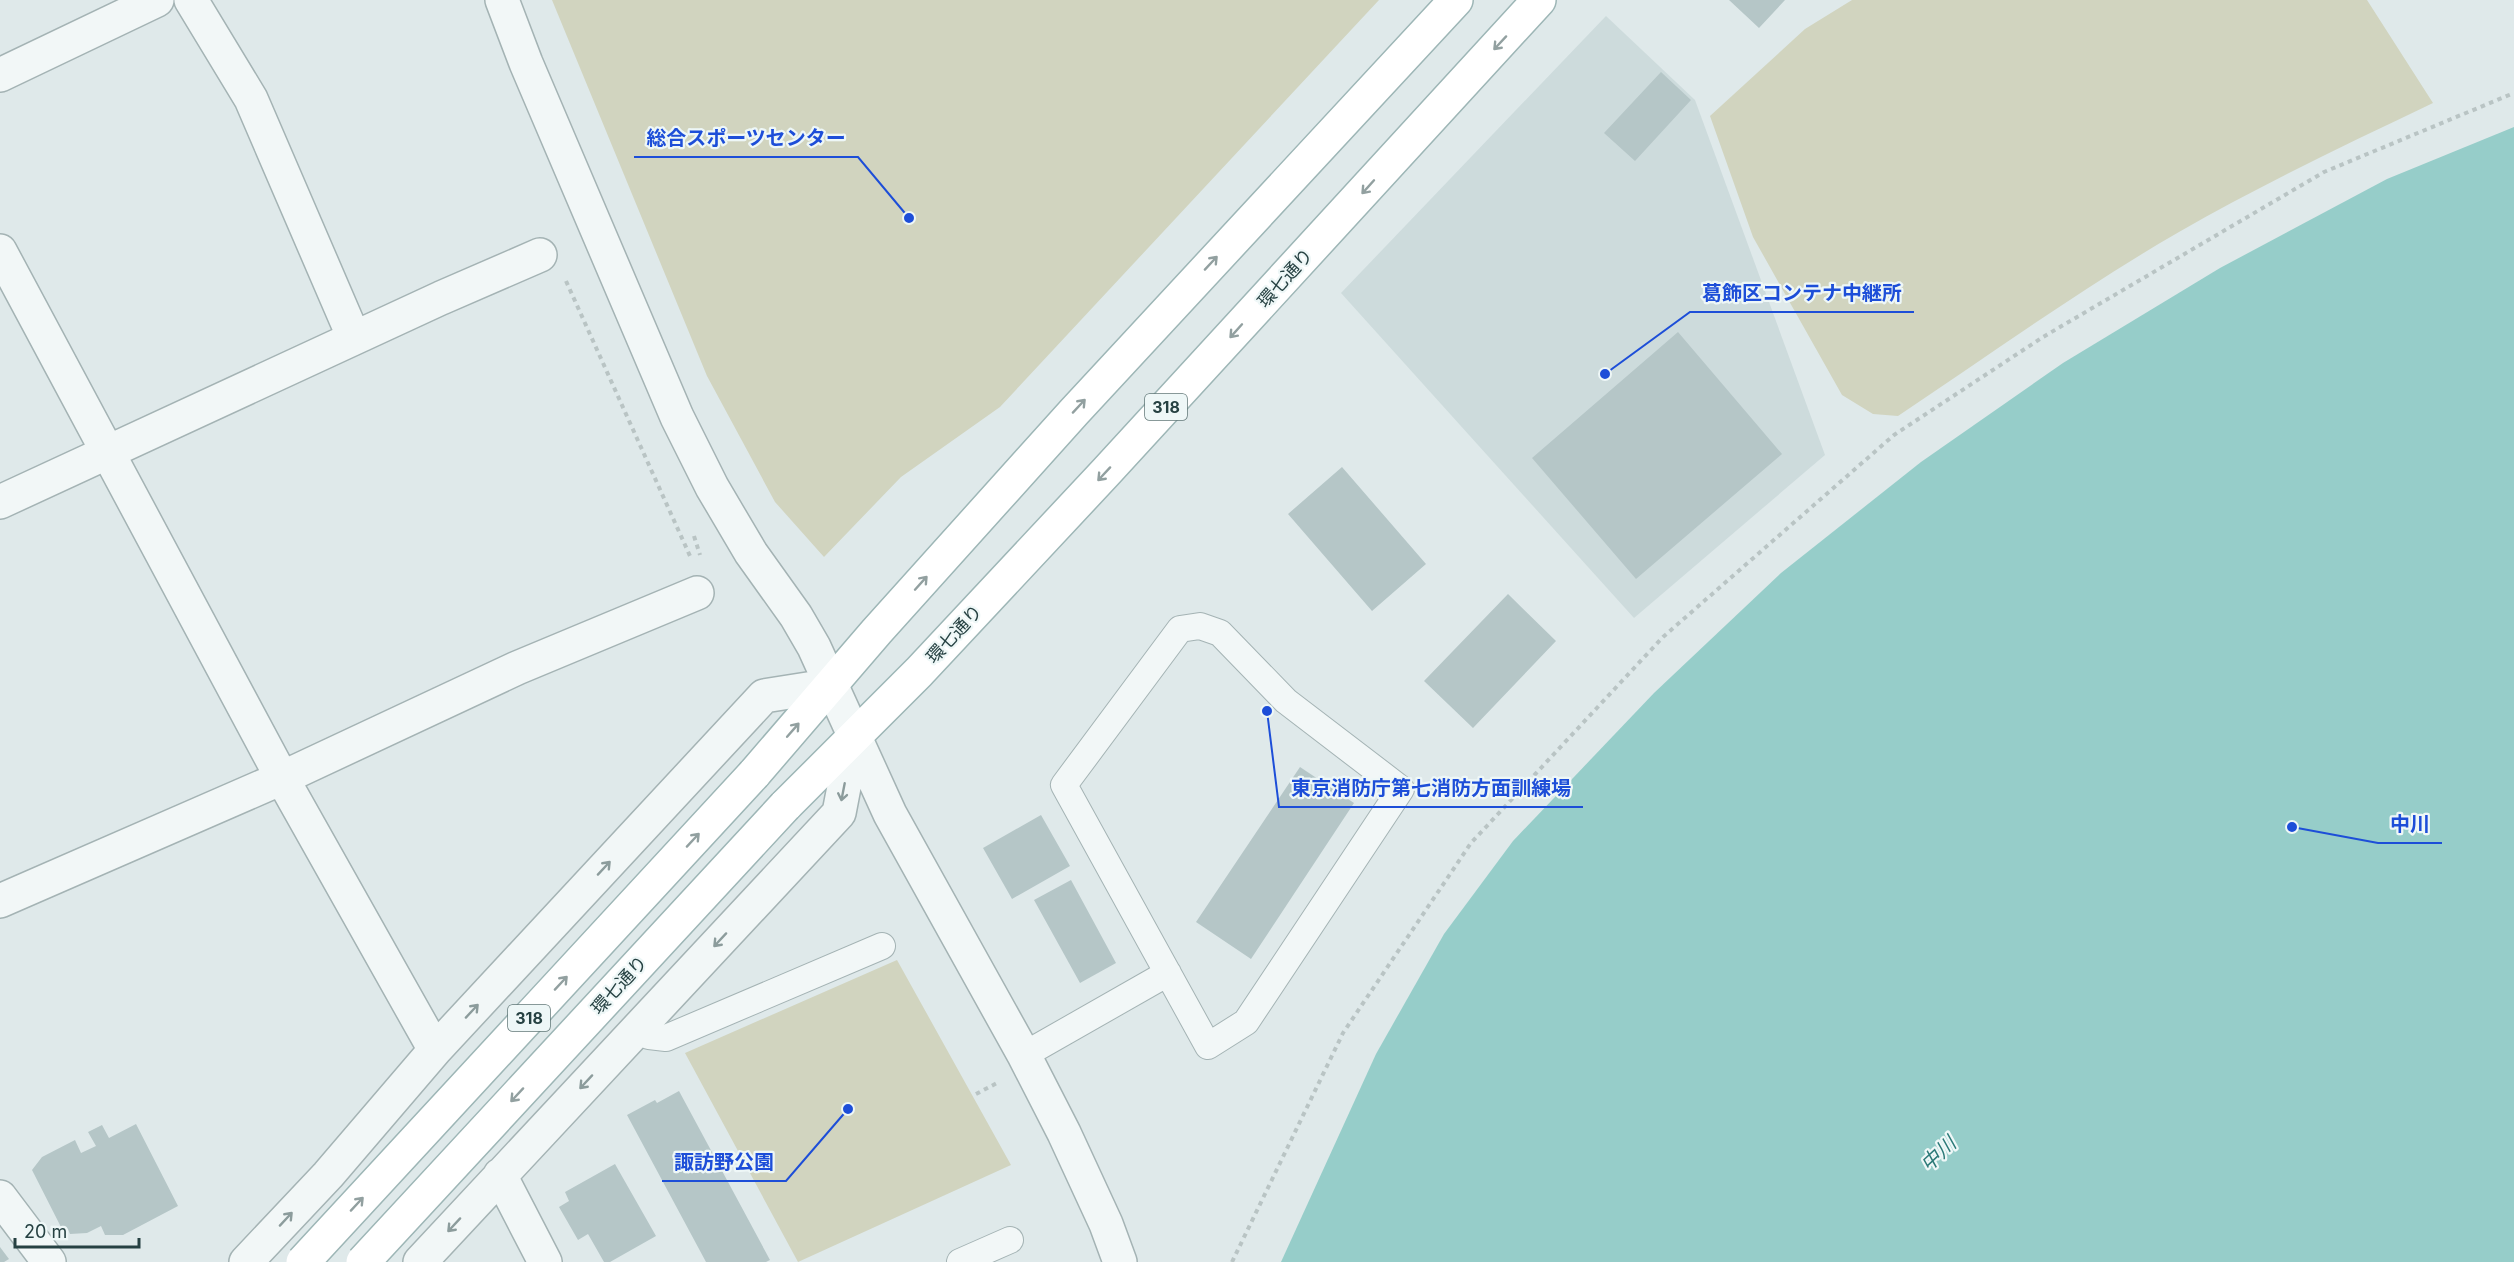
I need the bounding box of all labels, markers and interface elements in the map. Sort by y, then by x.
one-way arrow [1493,35,1507,50]
callout: 総合スポーツセンター [634,119,858,157]
text: 総合スポーツセンター [646,126,846,150]
one-way arrow [1361,179,1375,194]
street label: 環七通り [1253,244,1317,312]
one-way arrow [1204,256,1219,271]
callout: 葛飾区コンテナ中継所 [1690,274,1914,312]
text: 葛飾区コンテナ中継所 [1702,281,1902,305]
one-way arrow [1229,323,1243,338]
road number: 318 [1145,394,1187,420]
one-way arrow [1071,399,1086,414]
one-way arrow [1097,467,1111,482]
one-way arrow [914,575,927,591]
street label: 環七通り [922,601,986,667]
one-way arrow [786,723,800,738]
callout: 東京消防庁第七消防方面訓練場 [1279,769,1583,807]
text: 東京消防庁第七消防方面訓練場 [1291,776,1571,800]
one-way arrow [837,782,848,802]
callout: 中川 [2378,805,2442,843]
text: 中川 [2390,812,2430,836]
one-way arrow [686,833,701,848]
one-way arrow [597,861,611,876]
one-way arrow [713,932,727,947]
street label: 環七通り [587,952,651,1018]
one-way arrow [554,976,568,991]
one-way arrow [464,1004,478,1019]
road number: 318 [508,1005,550,1031]
one-way arrow [579,1075,594,1090]
one-way arrow [510,1087,524,1102]
water label: 中川 [1915,1130,1962,1176]
callout: 諏訪野公園 [662,1143,786,1181]
text: 諏訪野公園 [674,1150,774,1174]
one-way arrow [350,1196,364,1211]
scale bar [15,1211,140,1249]
one-way arrow [279,1212,293,1227]
one-way arrow [447,1217,461,1232]
text: 20 m [24,1221,67,1242]

